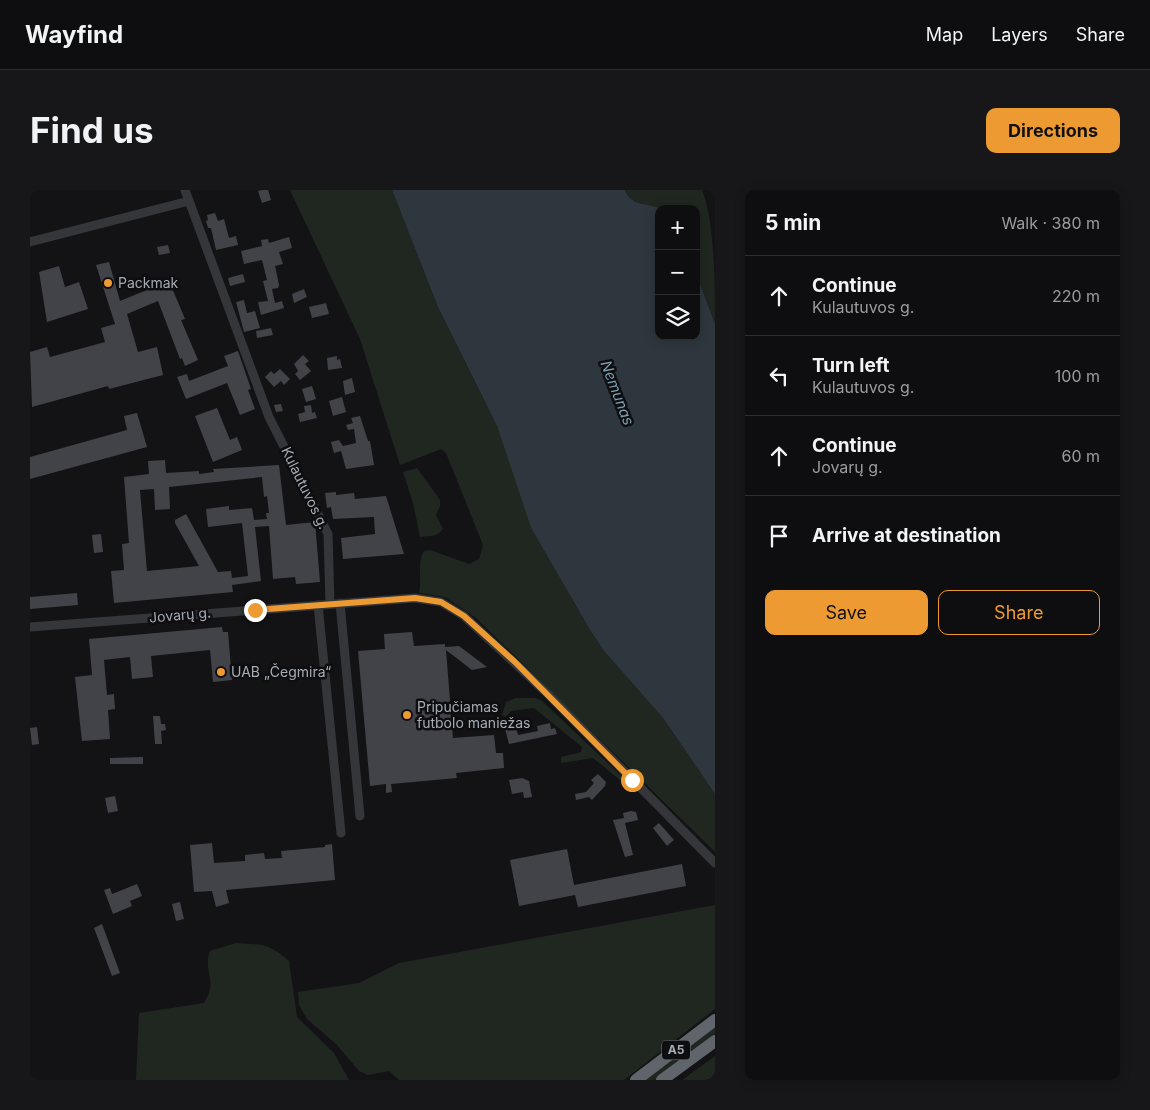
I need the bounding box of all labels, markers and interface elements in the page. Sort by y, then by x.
text: Wayfind [25,20,123,49]
text: Map [926,24,963,45]
text: Layers [991,24,1048,45]
text: Share [1076,24,1125,45]
button: Directions [986,108,1120,153]
text: Find us [30,109,154,151]
map controls [655,205,700,340]
button: + [655,205,700,250]
text: 5 min [765,210,821,235]
text: Walk · 380 m [1001,213,1100,233]
button: − [655,250,700,295]
place label: Packmak [118,274,179,291]
text: Continue [812,274,897,297]
marker: Packmak [102,277,114,289]
icon: ahead [765,282,793,310]
text: 220 m [1052,286,1100,306]
button: layers [655,295,700,340]
text: Kulautuvos g. [812,297,914,317]
text: Turn left [812,354,890,377]
water label: Nemunas [596,358,639,428]
icon: left [765,362,793,390]
text: 100 m [1055,366,1100,386]
text: Kulautuvos g. [812,377,914,397]
text: Continue [812,434,897,457]
icon: ahead [765,442,793,470]
street label: Kulautuvos g. [278,444,333,532]
text: 60 m [1061,446,1100,466]
text: Jovarų g. [812,457,883,477]
icon: arrive [765,522,793,550]
text: Arrive at destination [812,524,1001,547]
button: Save [765,590,928,635]
button: Share [938,590,1100,635]
route end [244,599,267,622]
street label: Jovarų g. [148,603,212,626]
place label: UAB „Čegmira“ [231,663,331,680]
marker: UAB „Čegmira“ [215,666,227,678]
place label: Pripučiamas futbolo maniežas [417,698,530,731]
marker: Pripučiamas futbolo maniežas [401,709,413,721]
route start [621,769,644,792]
road number: A5 [662,1040,690,1060]

